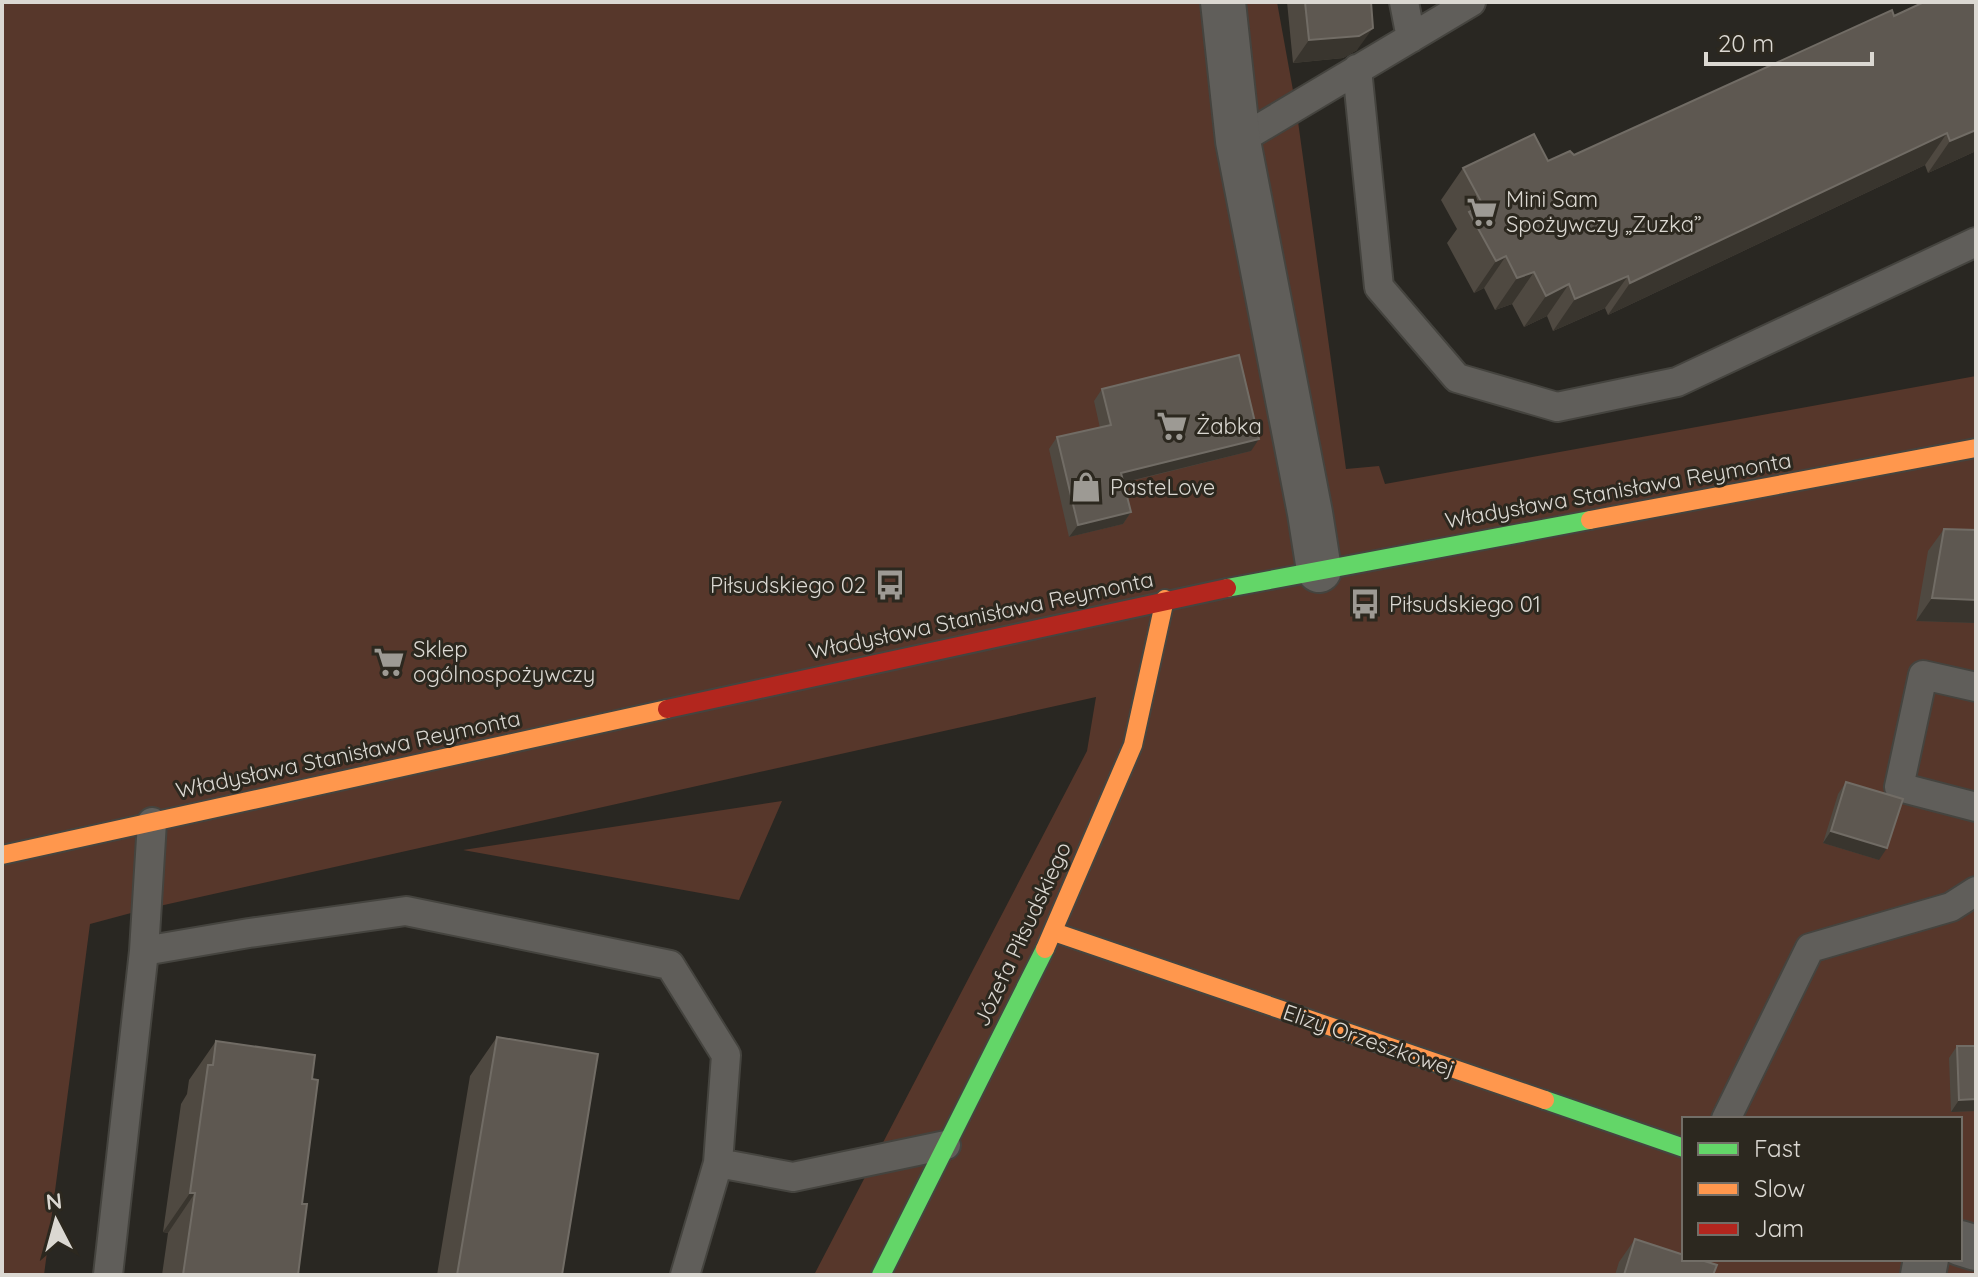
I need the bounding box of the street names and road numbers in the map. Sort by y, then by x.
street label: Władysława Stanisława Reymonta [1443,446,1793,534]
street label: Władysława Stanisława Reymonta [806,565,1156,665]
street label: Władysława Stanisława Reymonta [173,704,523,804]
street label: Józefa Piłsudskiego [967,837,1077,1031]
street label: Elizy Orzeszkowej [1279,998,1459,1082]

